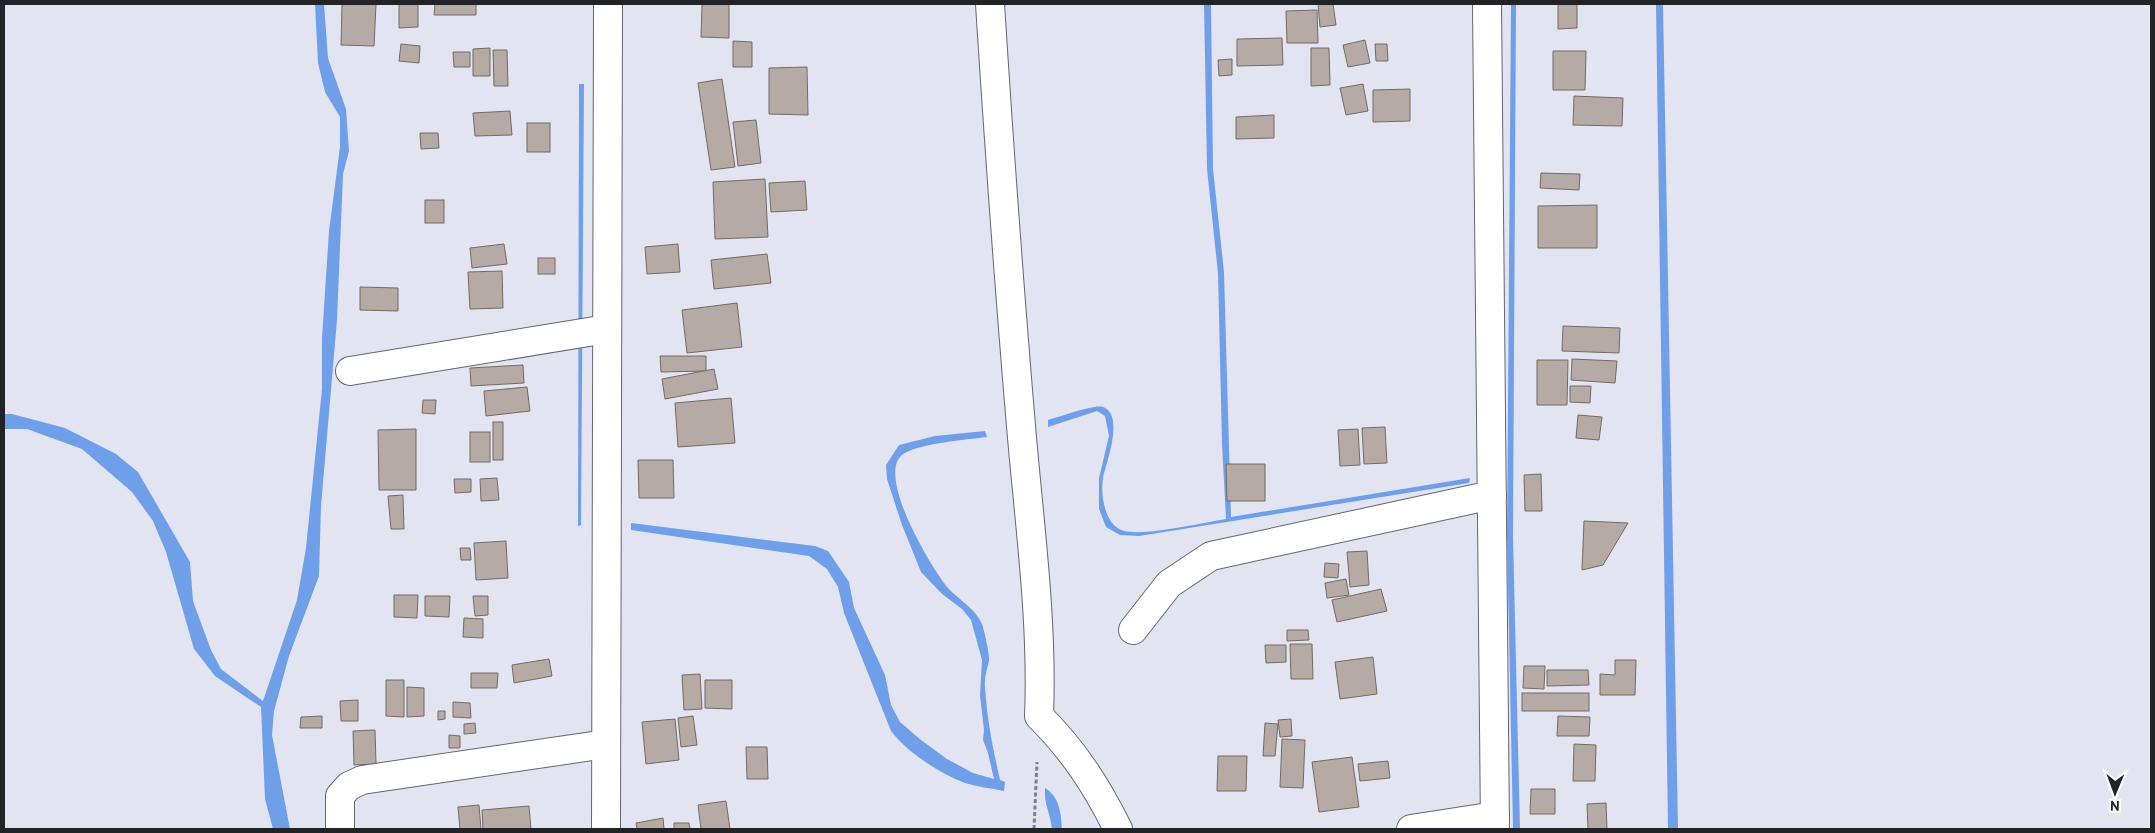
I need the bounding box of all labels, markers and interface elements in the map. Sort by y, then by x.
north arrow [2090,768,2140,818]
text: N [2110,796,2120,813]

